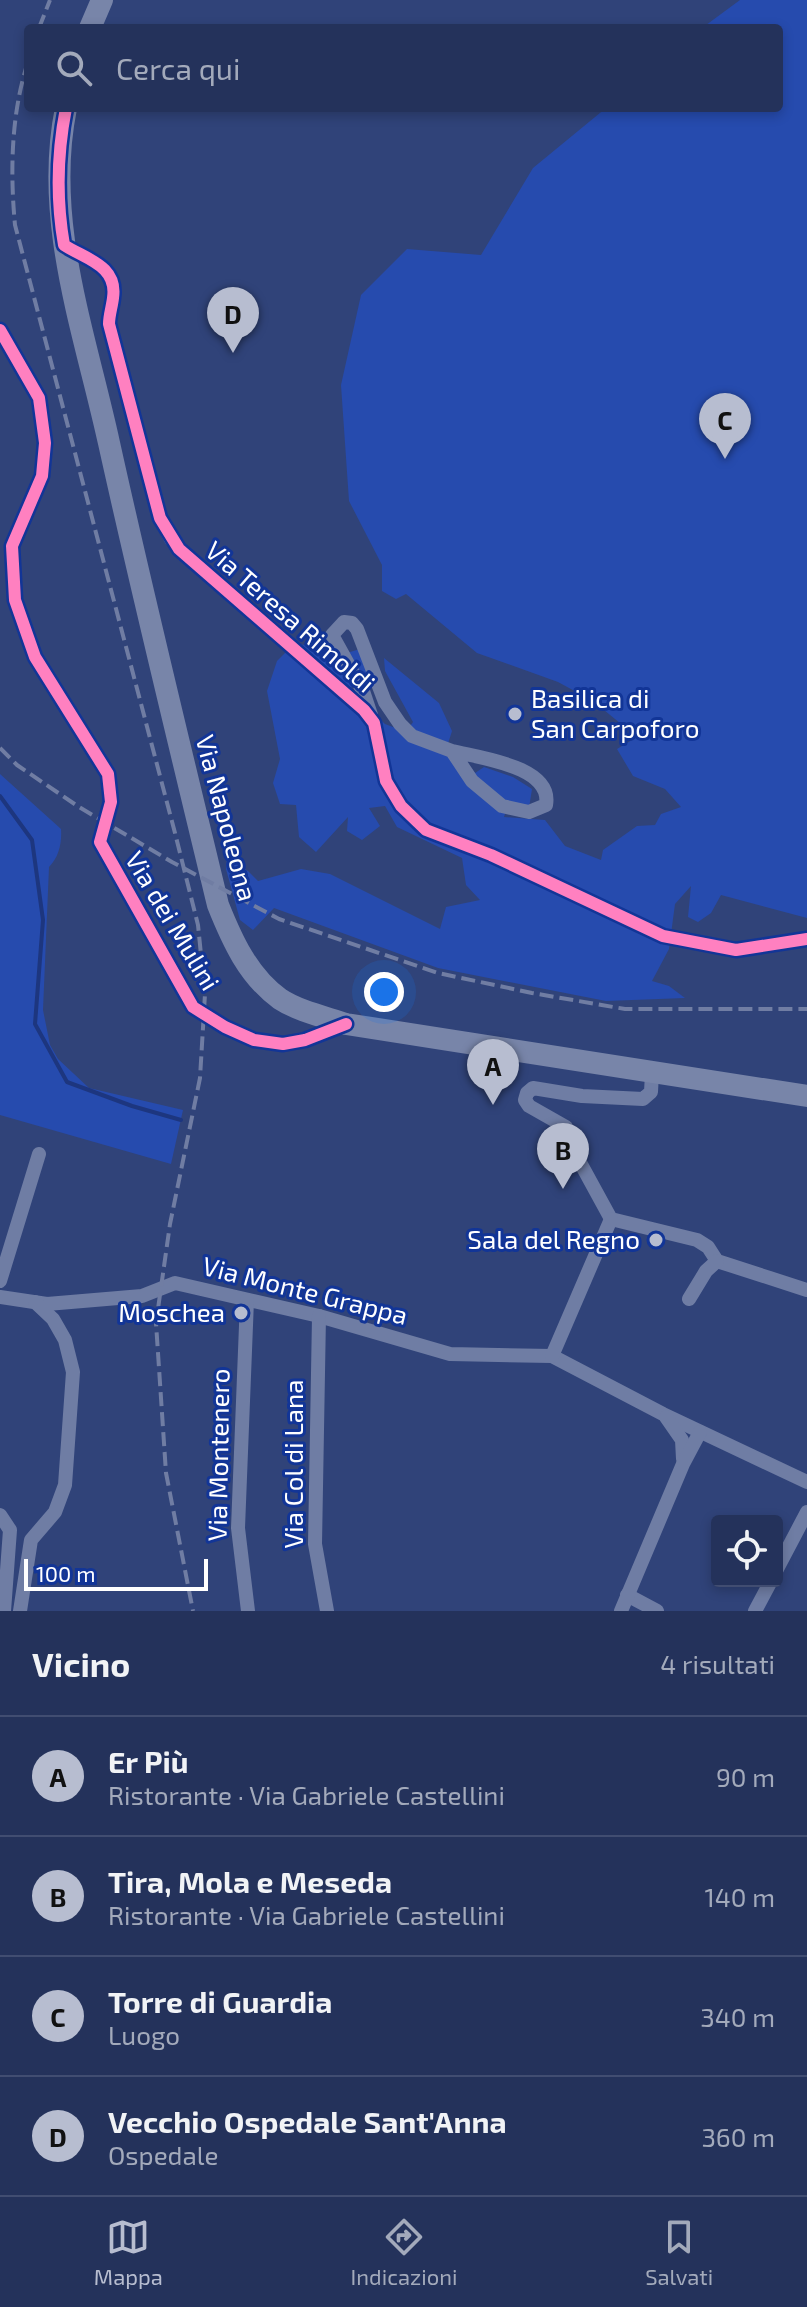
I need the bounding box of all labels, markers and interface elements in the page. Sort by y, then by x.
search box [24,24,783,112]
icon: search [52,46,96,90]
text: Cerca qui [116,50,240,86]
pin: D [207,287,259,353]
pin: C [699,393,751,459]
street label: Via Teresa Rimoldi [200,534,382,698]
place label: Basilica di San Carpoforo [531,682,699,743]
marker: Basilica di San Carpoforo [506,705,524,723]
street label: Via Napoleona [190,731,265,904]
street label: Via dei Mulini [120,845,227,995]
your location [364,972,404,1012]
pin: A [467,1039,519,1105]
pin: B [537,1123,589,1189]
place label: Sala del Regno [467,1223,640,1254]
marker: Sala del Regno [647,1231,665,1249]
street label: Via Monte Grappa [200,1249,411,1330]
place label: Moschea [118,1296,225,1327]
marker: Moschea [232,1304,250,1322]
street label: Via Montenero [200,1368,235,1542]
street label: Via Col di Lana [277,1380,308,1548]
map controls [711,1515,783,1587]
button: locate [711,1515,783,1587]
scale bar [24,1555,208,1591]
text: 100 m [36,1560,95,1586]
text: Vicino [32,1643,130,1684]
text: 4 risultati [660,1648,775,1679]
text: Er Più [108,1743,189,1779]
text: A [50,1761,66,1792]
text: 90 m [716,1761,775,1792]
text: Ristorante · Via Gabriele Castellini [108,1779,505,1810]
text: Tira, Mola e Meseda [108,1863,392,1899]
text: B [50,1881,66,1912]
text: 140 m [704,1881,775,1912]
text: Ristorante · Via Gabriele Castellini [108,1899,505,1930]
text: Torre di Guardia [108,1983,332,2019]
text: C [50,2001,66,2032]
text: 340 m [700,2001,775,2032]
text: Luogo [108,2019,180,2050]
text: Vecchio Ospedale Sant'Anna [108,2103,507,2139]
text: D [49,2121,67,2152]
text: 360 m [701,2121,775,2152]
text: Ospedale [108,2139,218,2170]
tab: Mappa [94,2215,163,2289]
tab: Indicazioni [351,2215,457,2289]
tab: Salvati [645,2215,713,2289]

